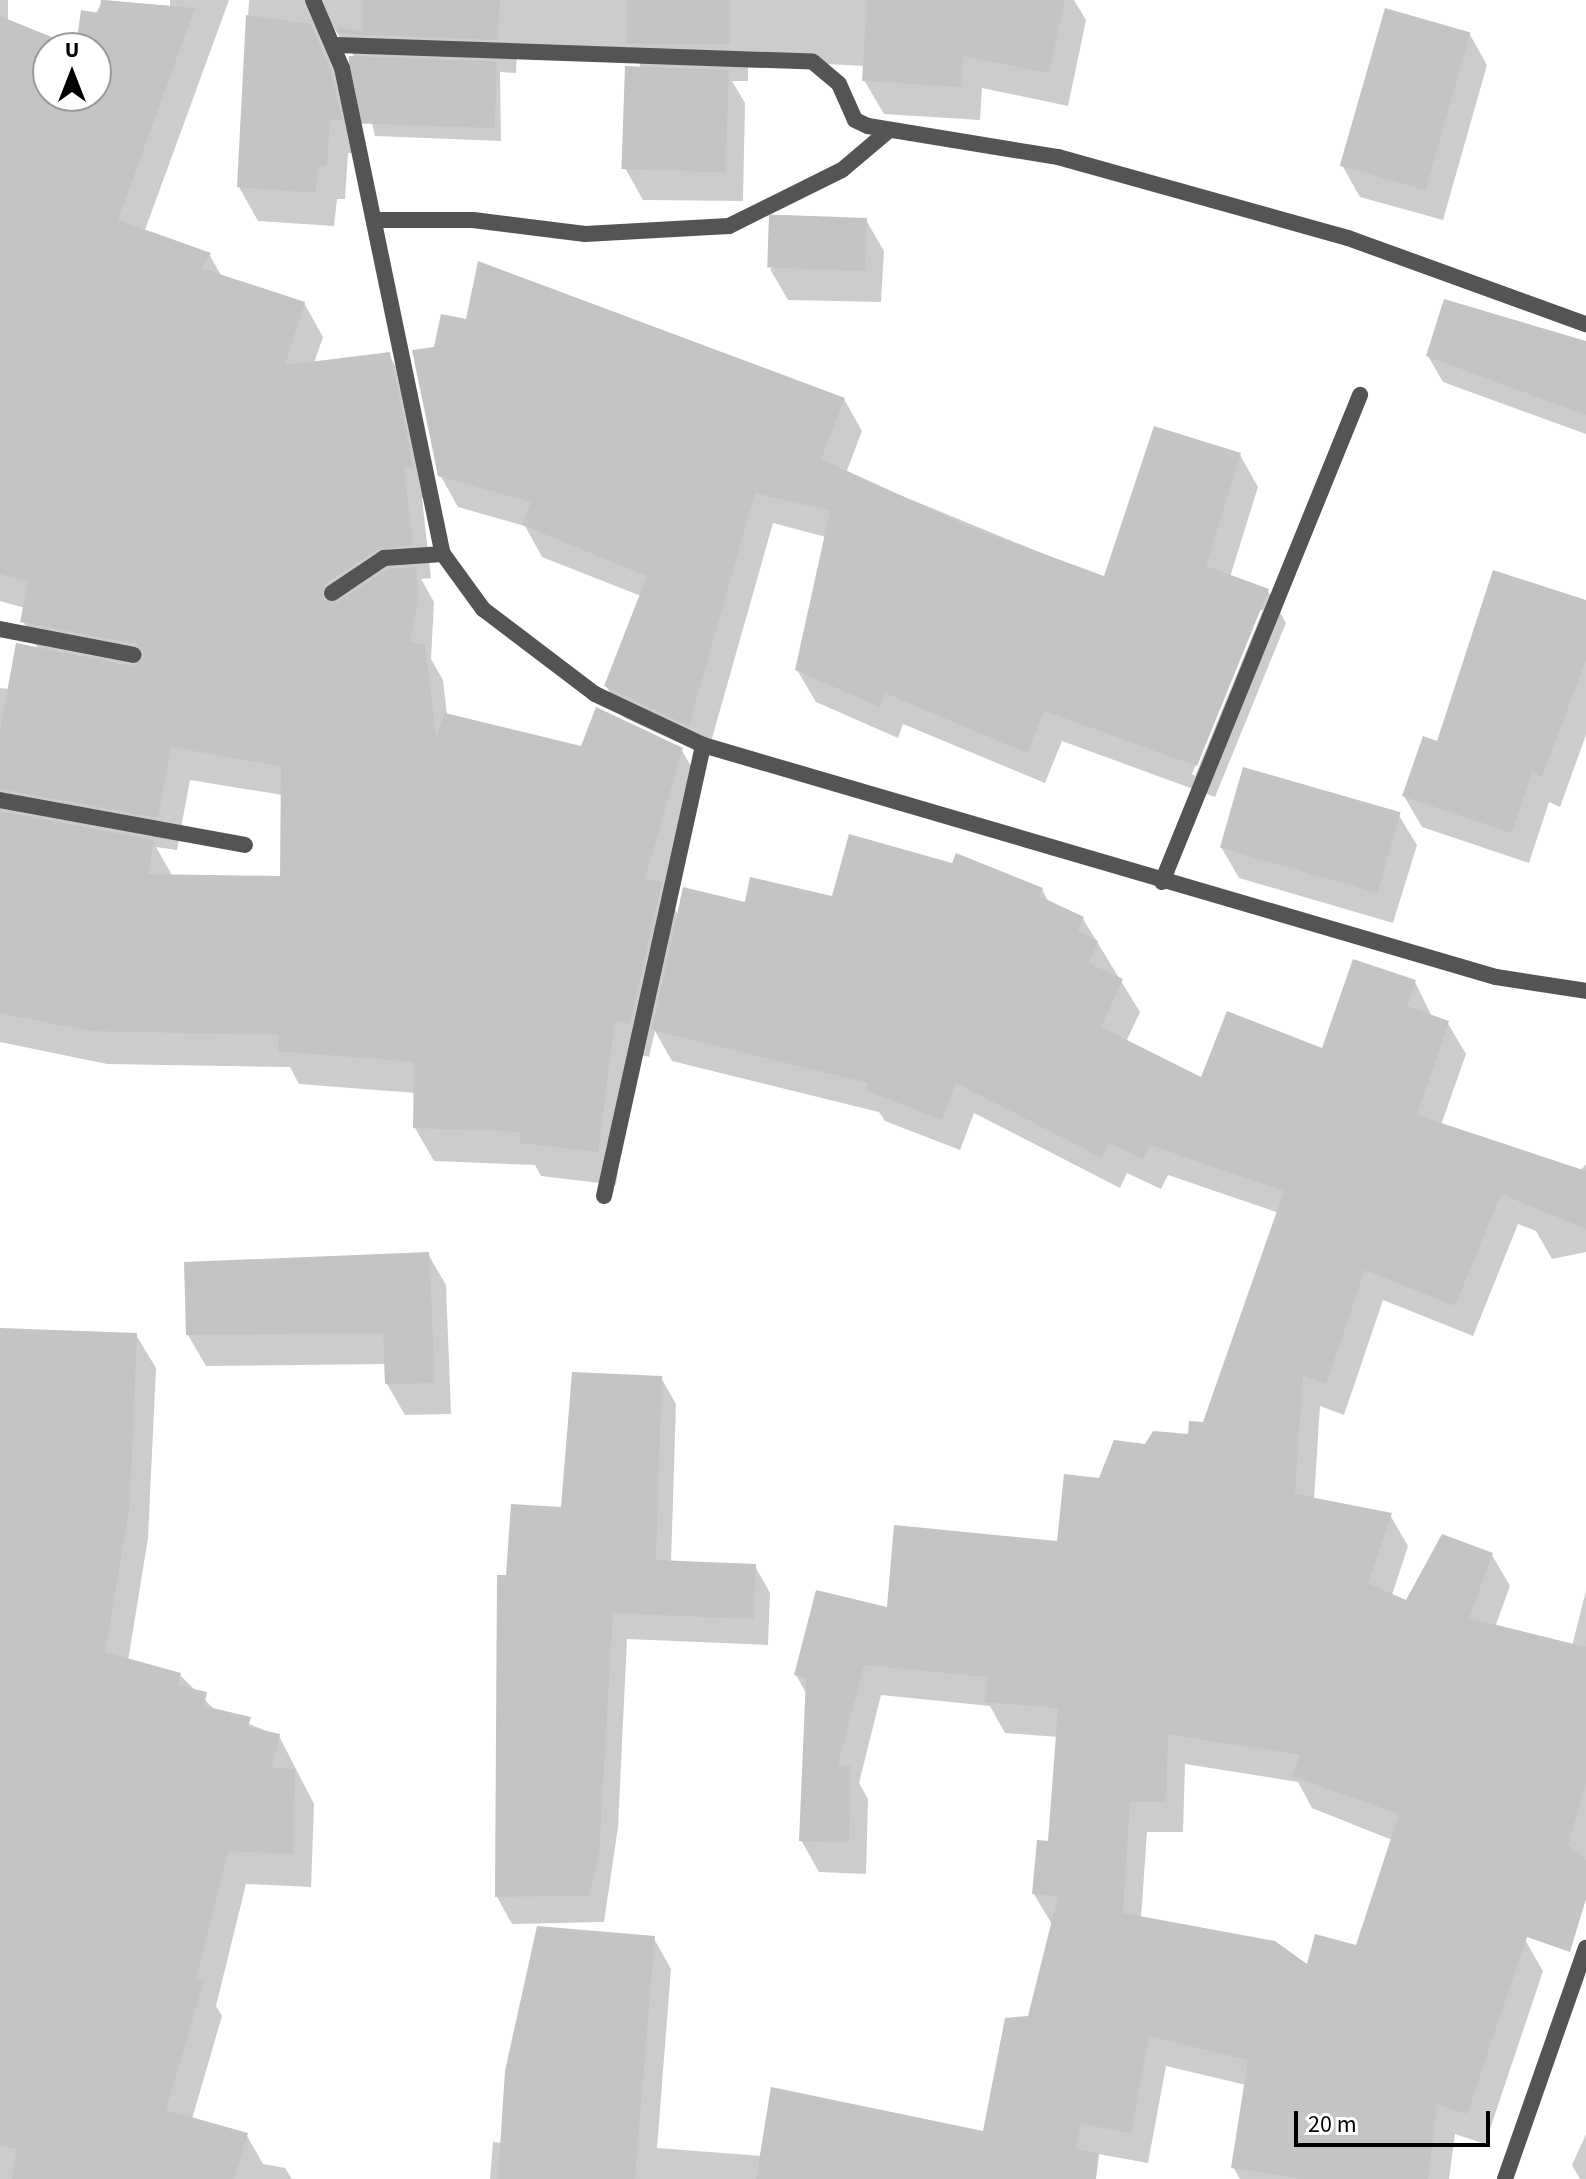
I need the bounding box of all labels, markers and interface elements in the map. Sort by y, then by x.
north arrow [32,32,112,112]
text: U [65,34,79,66]
scale bar [1298,2095,1494,2145]
text: 20 m [1308,2107,1357,2142]

